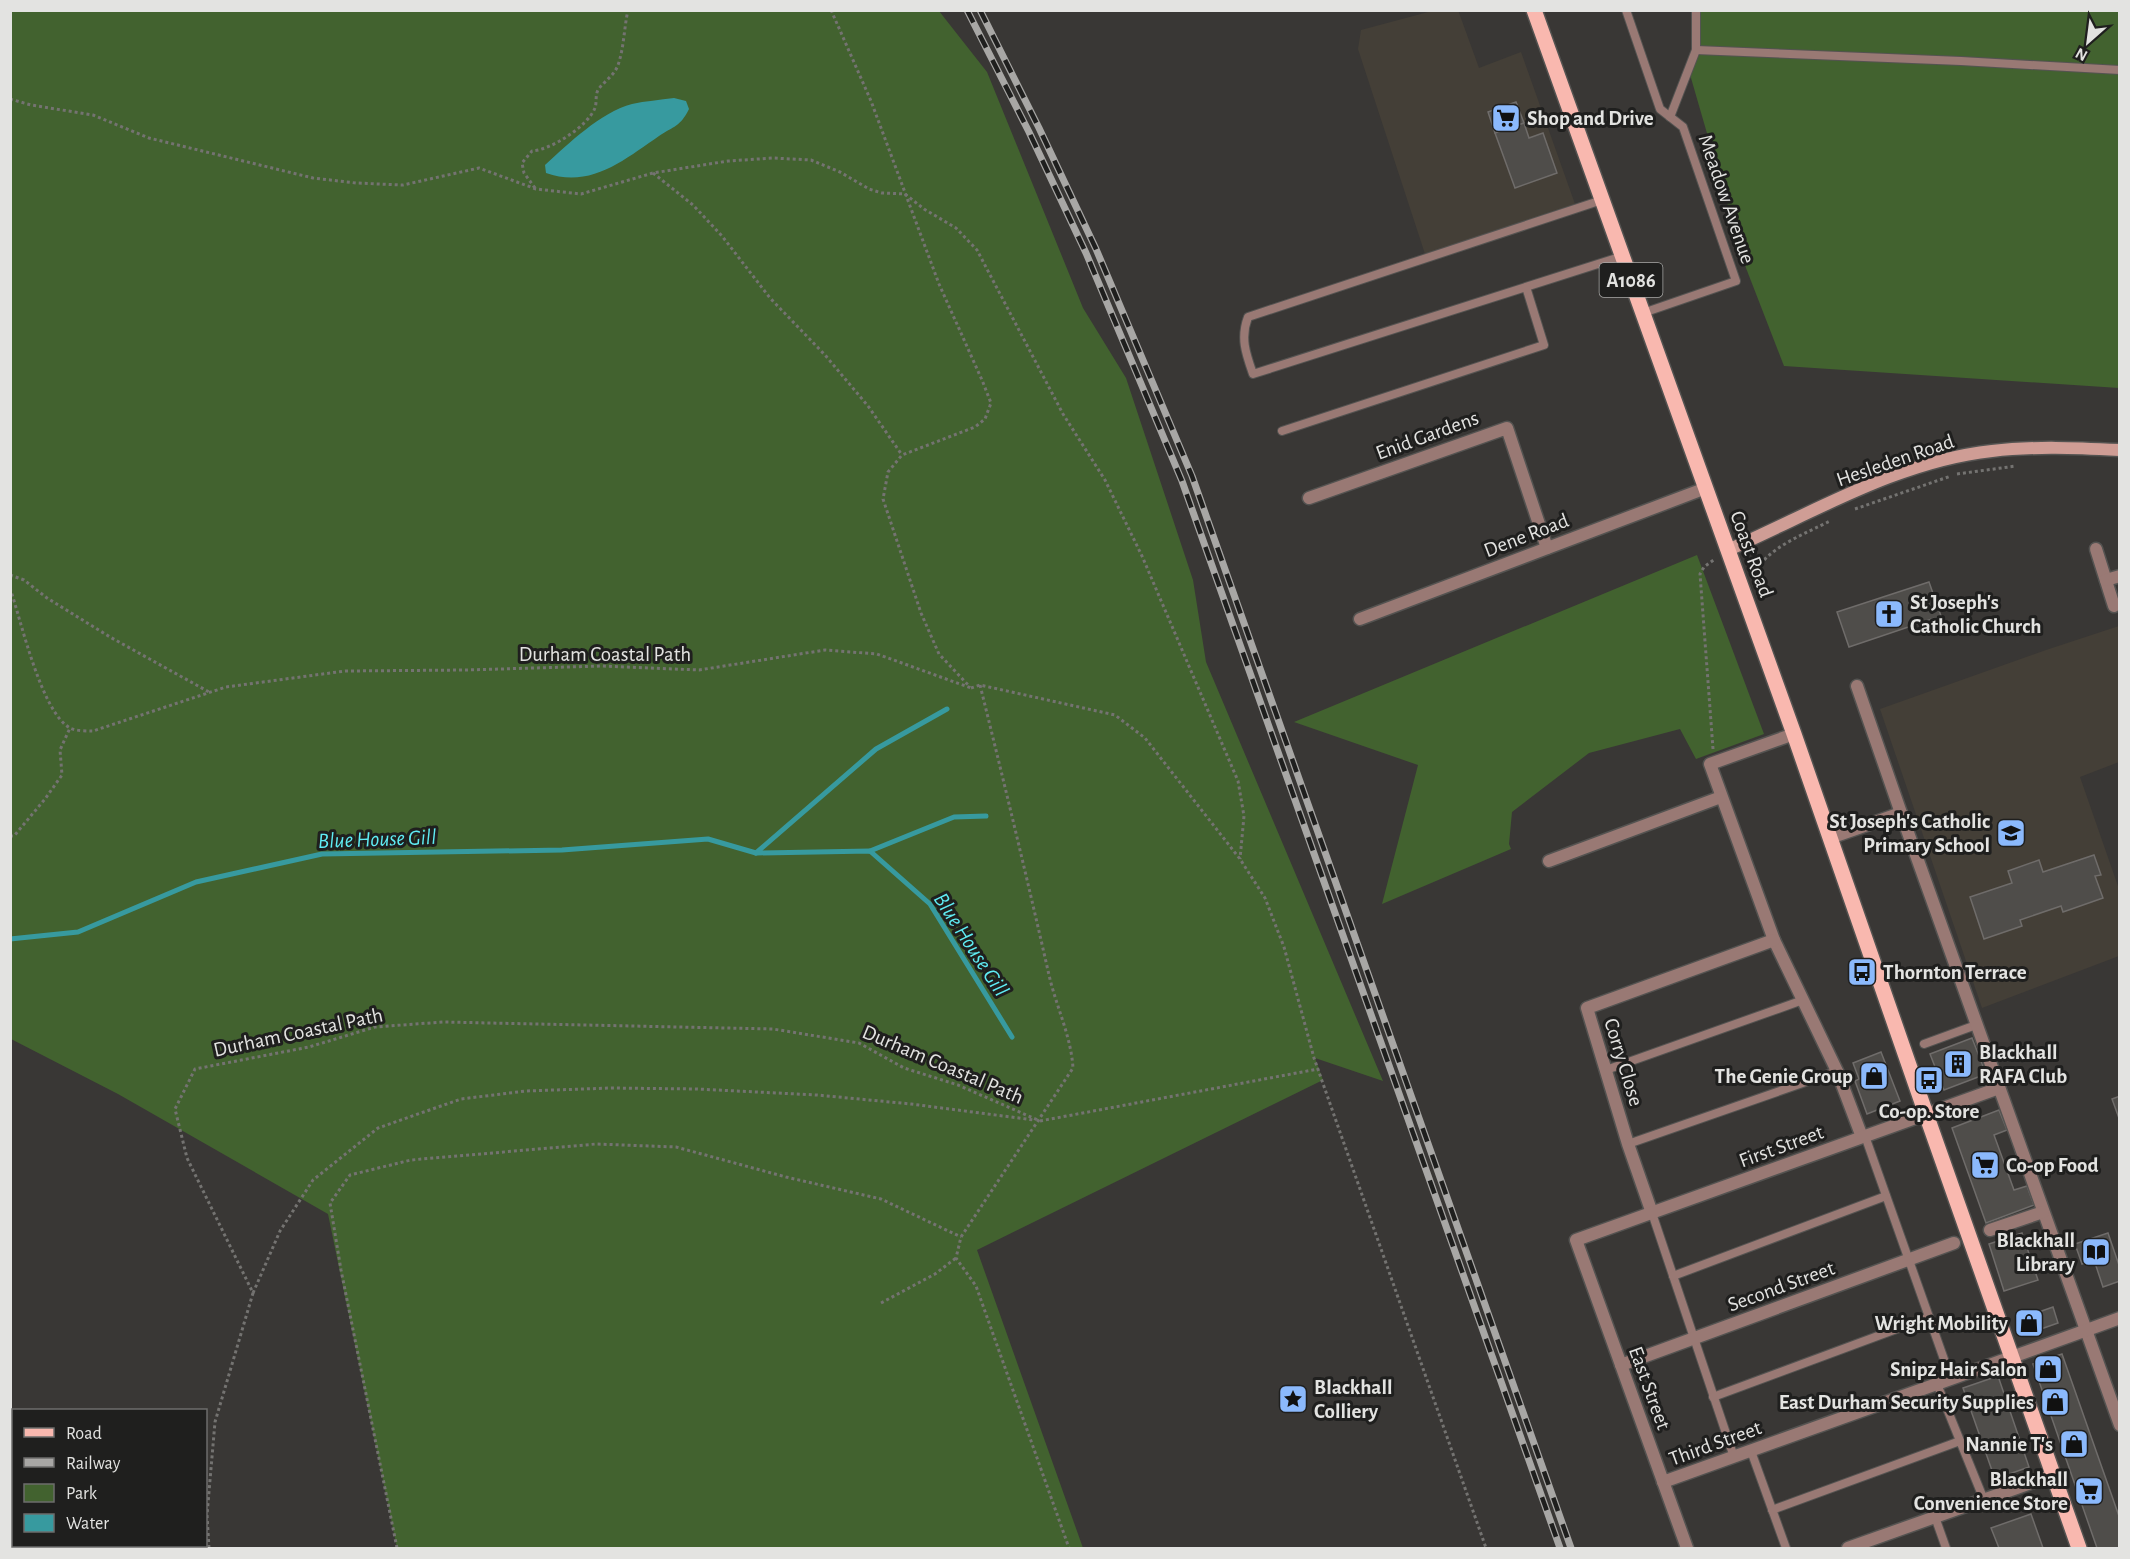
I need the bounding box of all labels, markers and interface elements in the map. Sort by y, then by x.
north arrow [2058,12,2118,72]
text: N [2073,45,2090,64]
supermarket icon: Shop and Drive [1490,102,1522,134]
place label: Shop and Drive [1527,108,1654,129]
street label: Meadow Avenue [1695,132,1758,267]
road number: A1086 [1600,263,1662,297]
street label: Enid Gardens [1373,407,1481,464]
street label: Hesleden Road [1834,431,1957,490]
street label: Coast Road [1726,508,1777,600]
street label: Dene Road [1481,510,1572,561]
place label: St Joseph's Catholic Church [1910,592,2041,637]
church icon: St Joseph's Catholic Church [1873,598,1905,630]
street label: Durham Coastal Path [519,644,691,665]
place label: St Joseph's Catholic Primary School [1829,811,1990,856]
school or university icon: St Joseph's Catholic Primary School [1995,817,2027,849]
water label: Blue House Gill [317,826,437,852]
water label: Blue House Gill [930,889,1013,1000]
bus stop icon: Thornton Terrace [1846,956,1878,988]
place label: Thornton Terrace [1883,962,2027,983]
street label: Durham Coastal Path [212,1004,385,1061]
street label: Corry Close [1600,1016,1647,1109]
street label: Durham Coastal Path [859,1021,1026,1108]
place label: Blackhall RAFA Club [1979,1042,2067,1087]
building icon: Blackhall RAFA Club [1942,1048,1974,1080]
shop icon: The Genie Group [1858,1060,1890,1092]
bus stop icon: Co-op. Store [1913,1064,1945,1096]
place label: The Genie Group [1715,1066,1853,1087]
place label: Co-op. Store [1879,1101,1979,1122]
street label: First Street [1736,1121,1827,1171]
supermarket icon: Co-op Food [1969,1149,2001,1181]
place label: Co-op Food [2006,1155,2099,1176]
place label: Blackhall Library [1996,1230,2076,1275]
library icon: Blackhall Library [2080,1236,2112,1268]
street label: Second Street [1725,1257,1838,1315]
shop icon: Wright Mobility [2013,1307,2045,1339]
place label: Wright Mobility [1874,1313,2009,1334]
street label: East Street [1625,1344,1674,1433]
shop icon: Snipz Hair Salon [2032,1353,2064,1385]
place label: Snipz Hair Salon [1890,1359,2027,1380]
place label: Blackhall Colliery [1314,1377,1393,1422]
place icon: Blackhall Colliery [1277,1383,1309,1415]
shop icon: East Durham Security Supplies [2039,1386,2071,1418]
place label: East Durham Security Supplies [1779,1392,2034,1413]
legend [12,1409,207,1547]
street label: Third Street [1666,1417,1764,1470]
text: Road [66,1425,102,1443]
shop icon: Nannie T's [2058,1428,2090,1460]
place label: Nannie T's [1965,1434,2053,1455]
text: Railway [66,1455,121,1473]
place label: Blackhall Convenience Store [1914,1469,2068,1514]
supermarket icon: Blackhall Convenience Store [2073,1475,2105,1507]
text: Park [66,1485,98,1503]
text: Water [66,1515,109,1533]

